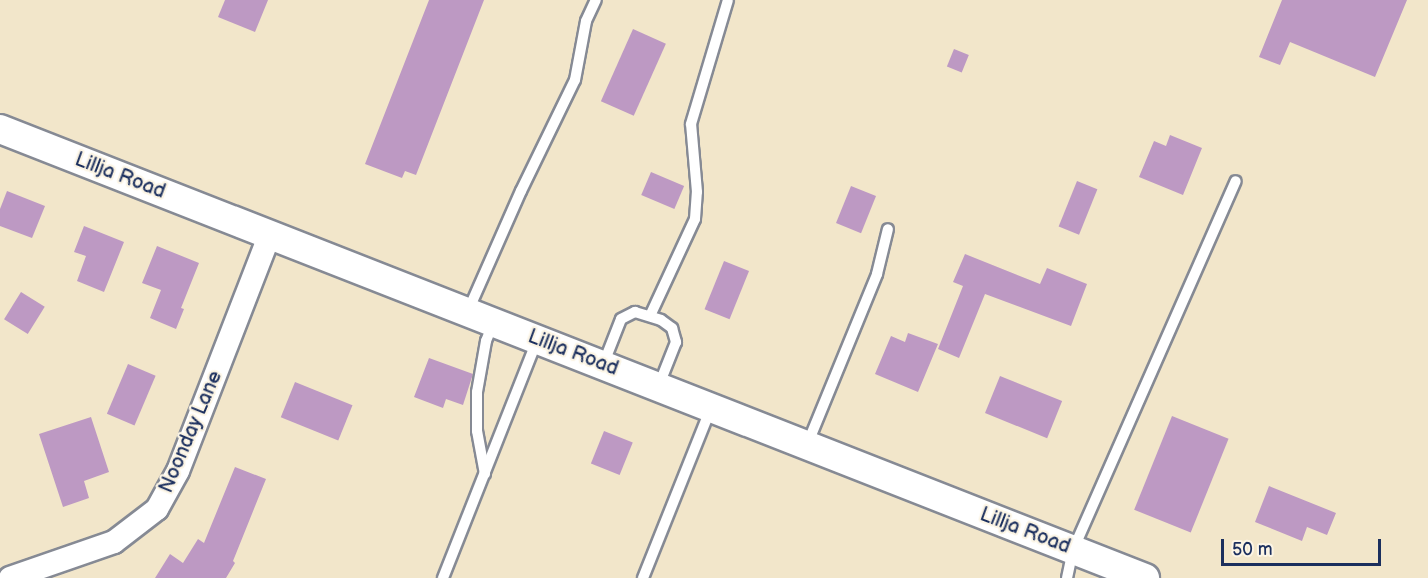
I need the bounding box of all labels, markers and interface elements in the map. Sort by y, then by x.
street label: Lillja Road [71,148,169,204]
street label: Lillja Road [524,325,622,381]
street label: Noonday Lane [154,367,228,497]
street label: Lillja Road [976,503,1074,559]
scale bar [1224,527,1384,565]
text: 50 m [1232,539,1273,560]

